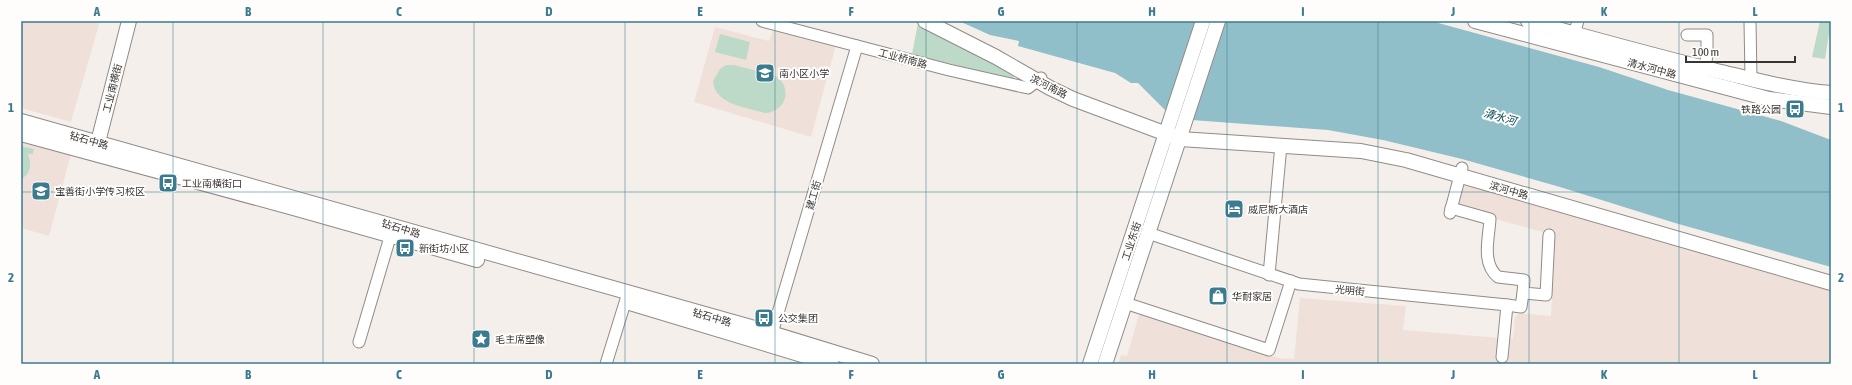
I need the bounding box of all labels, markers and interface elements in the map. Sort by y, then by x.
text: A [93,4,101,19]
text: B [245,4,252,19]
text: C [396,4,402,19]
text: D [545,4,553,19]
text: E [697,4,703,19]
text: F [848,4,854,19]
text: G [998,4,1005,19]
text: H [1148,4,1156,19]
text: I [1301,4,1305,19]
text: J [1450,4,1455,19]
text: K [1601,4,1608,19]
text: L [1752,4,1758,19]
scale bar [1686,38,1795,64]
text: 100 m [1692,45,1719,59]
street label: 工业桥南路 [877,47,928,70]
street label: 清水河中路 [1626,57,1677,80]
school or university icon: 南小区小学 [754,62,776,84]
street label: 工业南横街 [101,63,124,114]
place label: 南小区小学 [779,68,829,79]
street label: 滨河南路 [1028,72,1069,100]
bus stop icon: 铁路公园 [1784,98,1806,120]
text: 1 [8,100,14,115]
text: 1 [1838,100,1844,115]
place label: 铁路公园 [1741,104,1781,115]
water label: 清水河 [1482,107,1519,128]
street label: 钻石中路 [68,130,110,151]
bus stop icon: 工业南横街口 [157,172,179,194]
place label: 工业南横街口 [182,178,242,189]
street label: 建工街 [804,179,823,211]
school or university icon: 宝善街小学传习校区 [30,180,52,202]
street label: 滨河中路 [1488,180,1530,201]
place label: 宝善街小学传习校区 [55,186,145,197]
hotel icon: 威尼斯大酒店 [1223,198,1245,220]
place label: 威尼斯大酒店 [1248,204,1308,215]
street label: 钻石中路 [380,217,422,240]
street label: 工业东街 [1120,220,1143,262]
bus stop icon: 新街坊小区 [394,237,416,259]
place label: 新街坊小区 [419,243,469,254]
text: 2 [8,270,14,285]
text: 2 [1838,270,1844,285]
street label: 光明街 [1334,283,1365,298]
shop icon: 华耐家居 [1207,285,1229,307]
place label: 华耐家居 [1232,291,1272,302]
street label: 钻石中路 [691,307,733,328]
bus stop icon: 公交集团 [753,307,775,329]
place label: 公交集团 [778,313,818,324]
place icon: 毛主席塑像 [470,328,492,350]
place label: 毛主席塑像 [495,334,545,345]
text: A [93,367,101,382]
text: B [245,367,252,382]
text: C [396,367,402,382]
text: D [545,367,553,382]
text: E [697,367,703,382]
text: F [848,367,854,382]
text: G [998,367,1005,382]
text: H [1148,367,1156,382]
text: I [1301,367,1305,382]
text: J [1450,367,1455,382]
text: K [1601,367,1608,382]
text: L [1752,367,1758,382]

